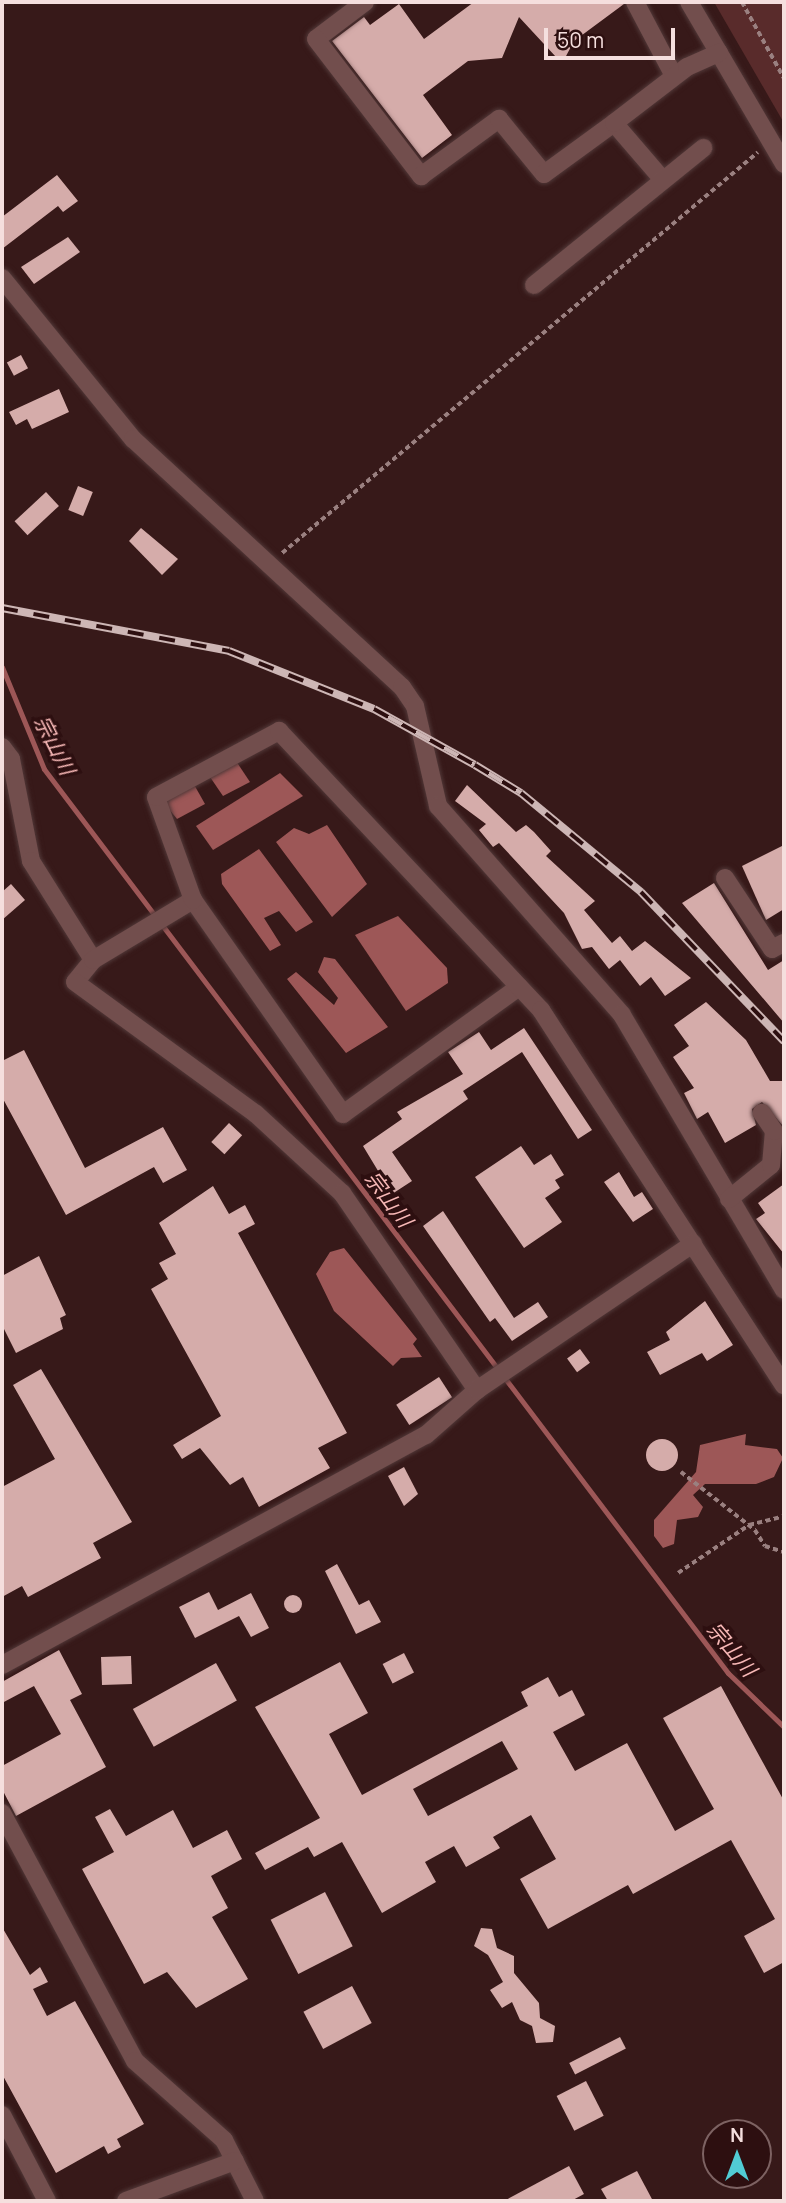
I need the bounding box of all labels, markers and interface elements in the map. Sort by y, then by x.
scale bar [548,14,679,58]
text: 50 m [557,26,604,54]
water label: 宗山川 [29,711,81,779]
water label: 宗山川 [360,1166,418,1232]
water label: 宗山川 [702,1617,762,1681]
north arrow [702,2119,772,2189]
text: N [730,2122,744,2148]

